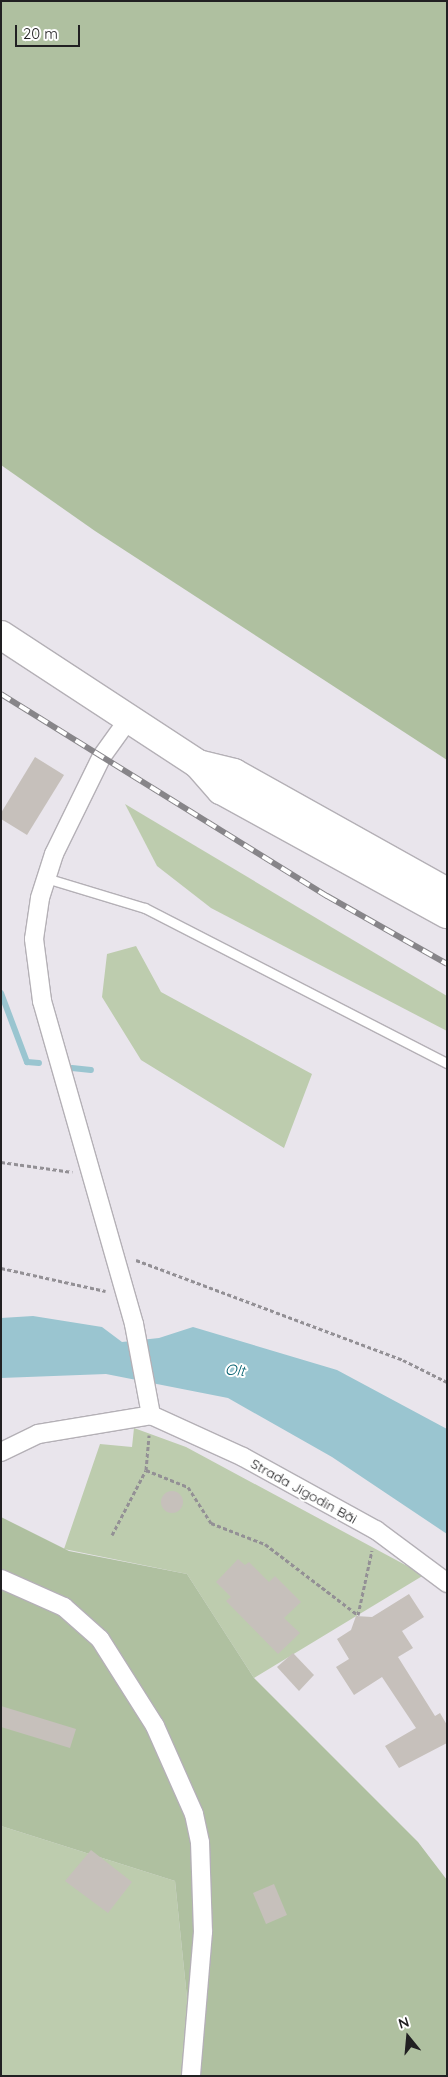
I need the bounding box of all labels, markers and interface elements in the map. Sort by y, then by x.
scale bar [18,15,82,47]
text: 20 m [23,24,58,43]
water label: Olt [224,1360,246,1380]
street label: Strada Jigodin Băi [248,1455,360,1527]
north arrow [383,2012,433,2062]
text: N [396,2013,411,2033]

